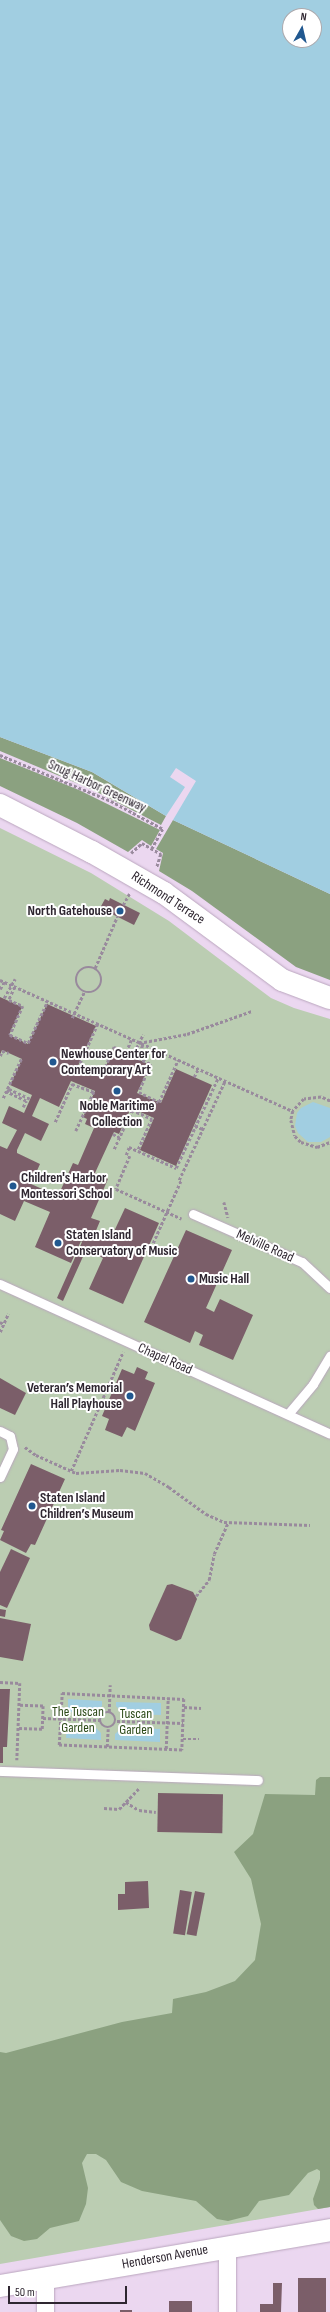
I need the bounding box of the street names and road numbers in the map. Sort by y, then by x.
street label: Snug Harbor Greenway [45,756,149,816]
street label: Richmond Terrace [128,868,208,928]
street label: Melville Road [234,1226,296,1266]
street label: Chapel Road [135,1340,195,1378]
street label: Henderson Avenue [121,2241,209,2273]

